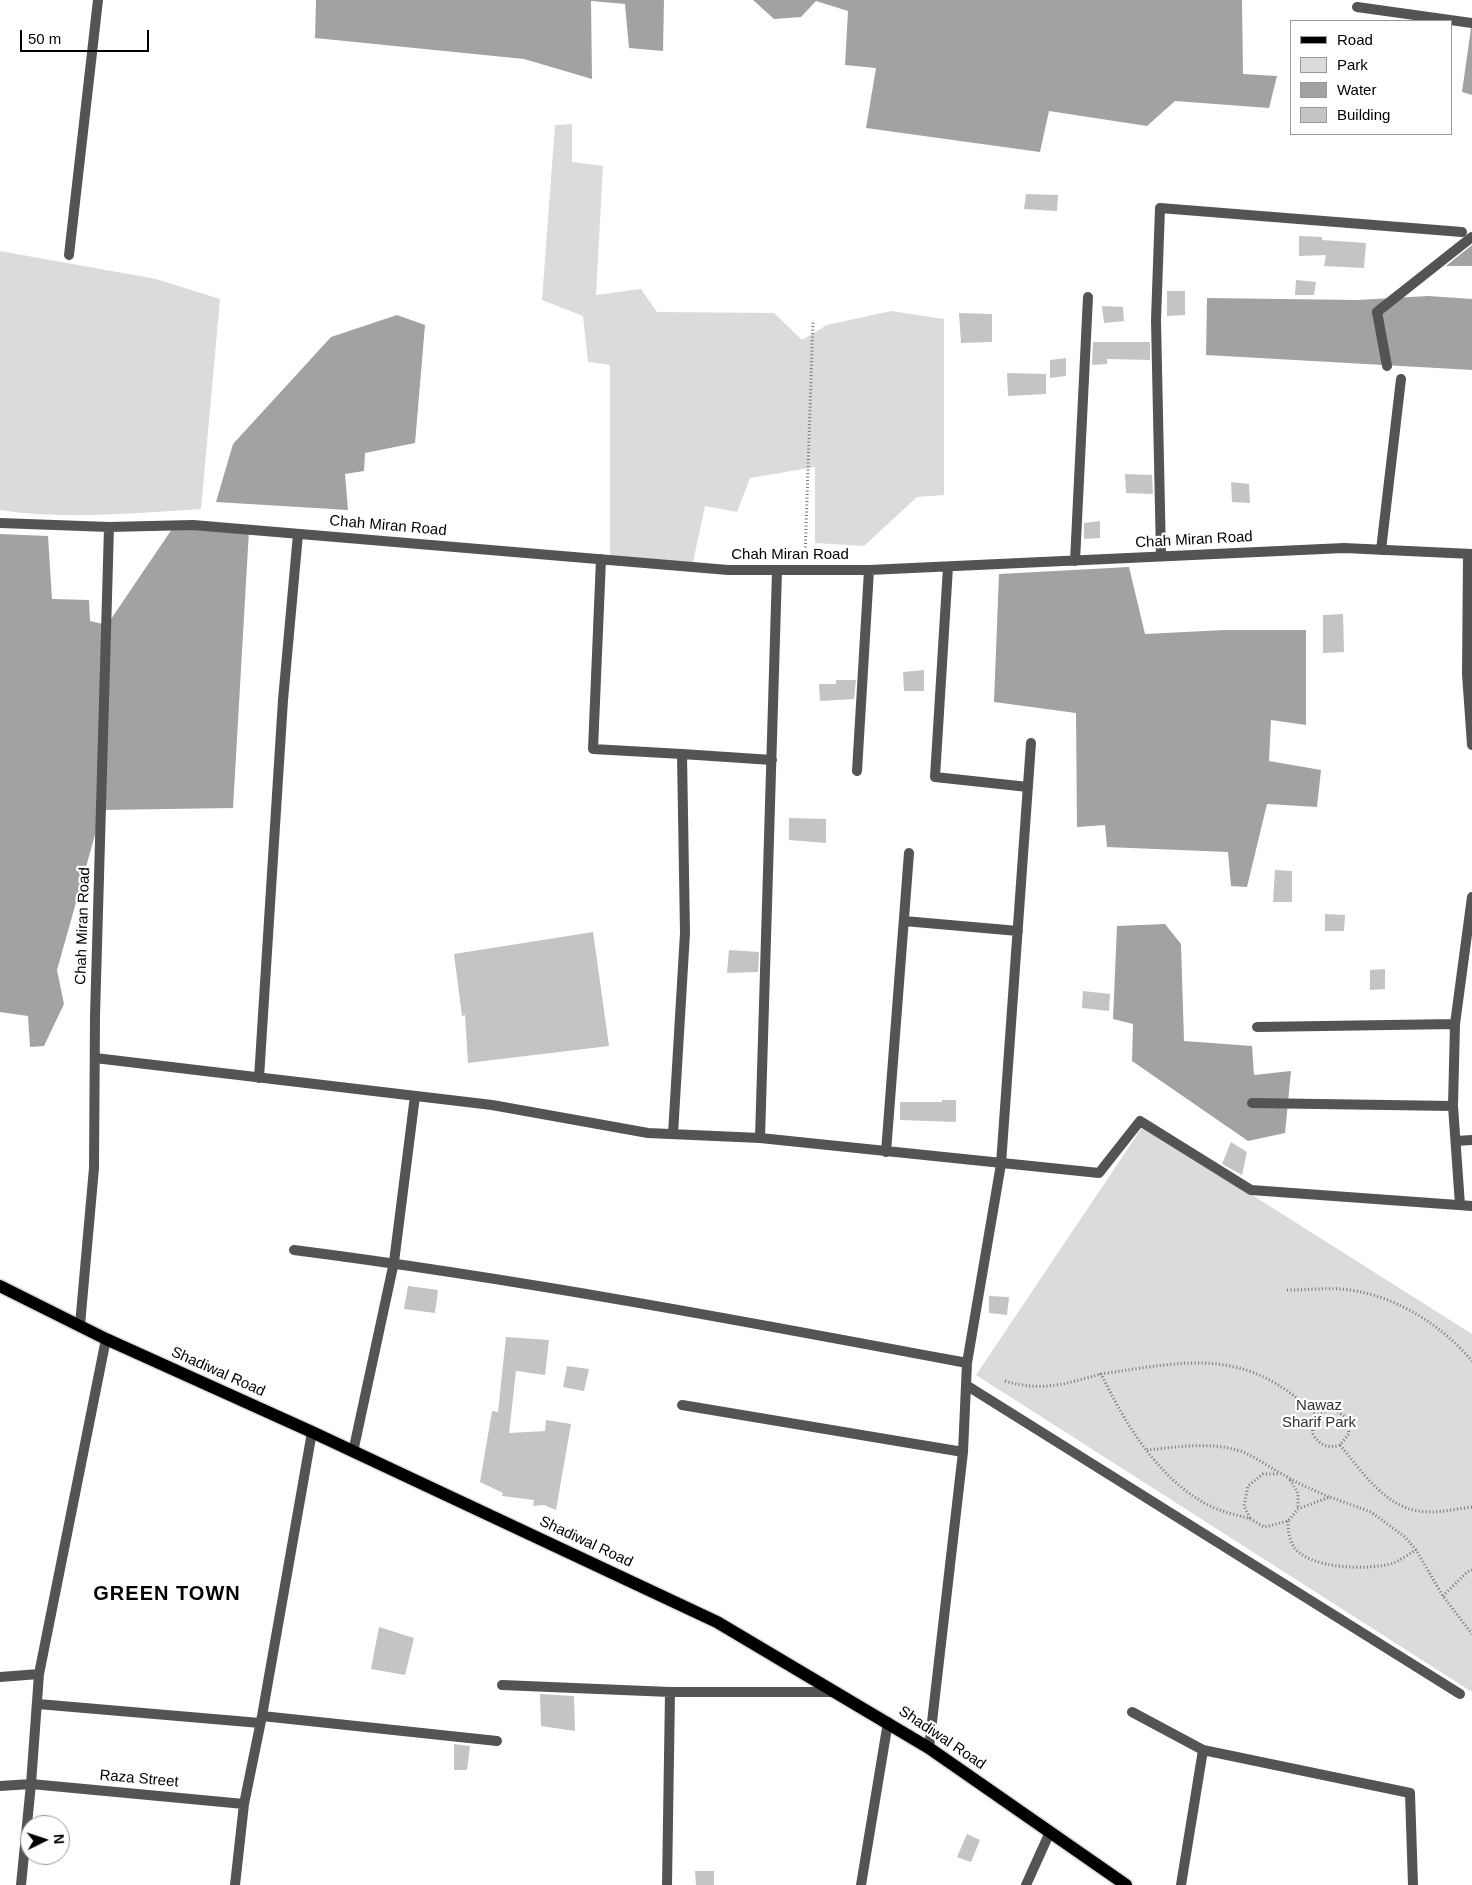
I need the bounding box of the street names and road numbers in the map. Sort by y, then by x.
street label: Chah Miran Road [329,512,447,540]
street label: Chah Miran Road [1135,528,1253,552]
street label: Chah Miran Road [731,546,849,564]
street label: Chah Miran Road [72,867,94,985]
street label: Shadiwal Road [168,1343,268,1401]
street label: Shadiwal Road [536,1513,636,1571]
street label: Shadiwal Road [895,1702,989,1774]
street label: Raza Street [99,1767,179,1791]

